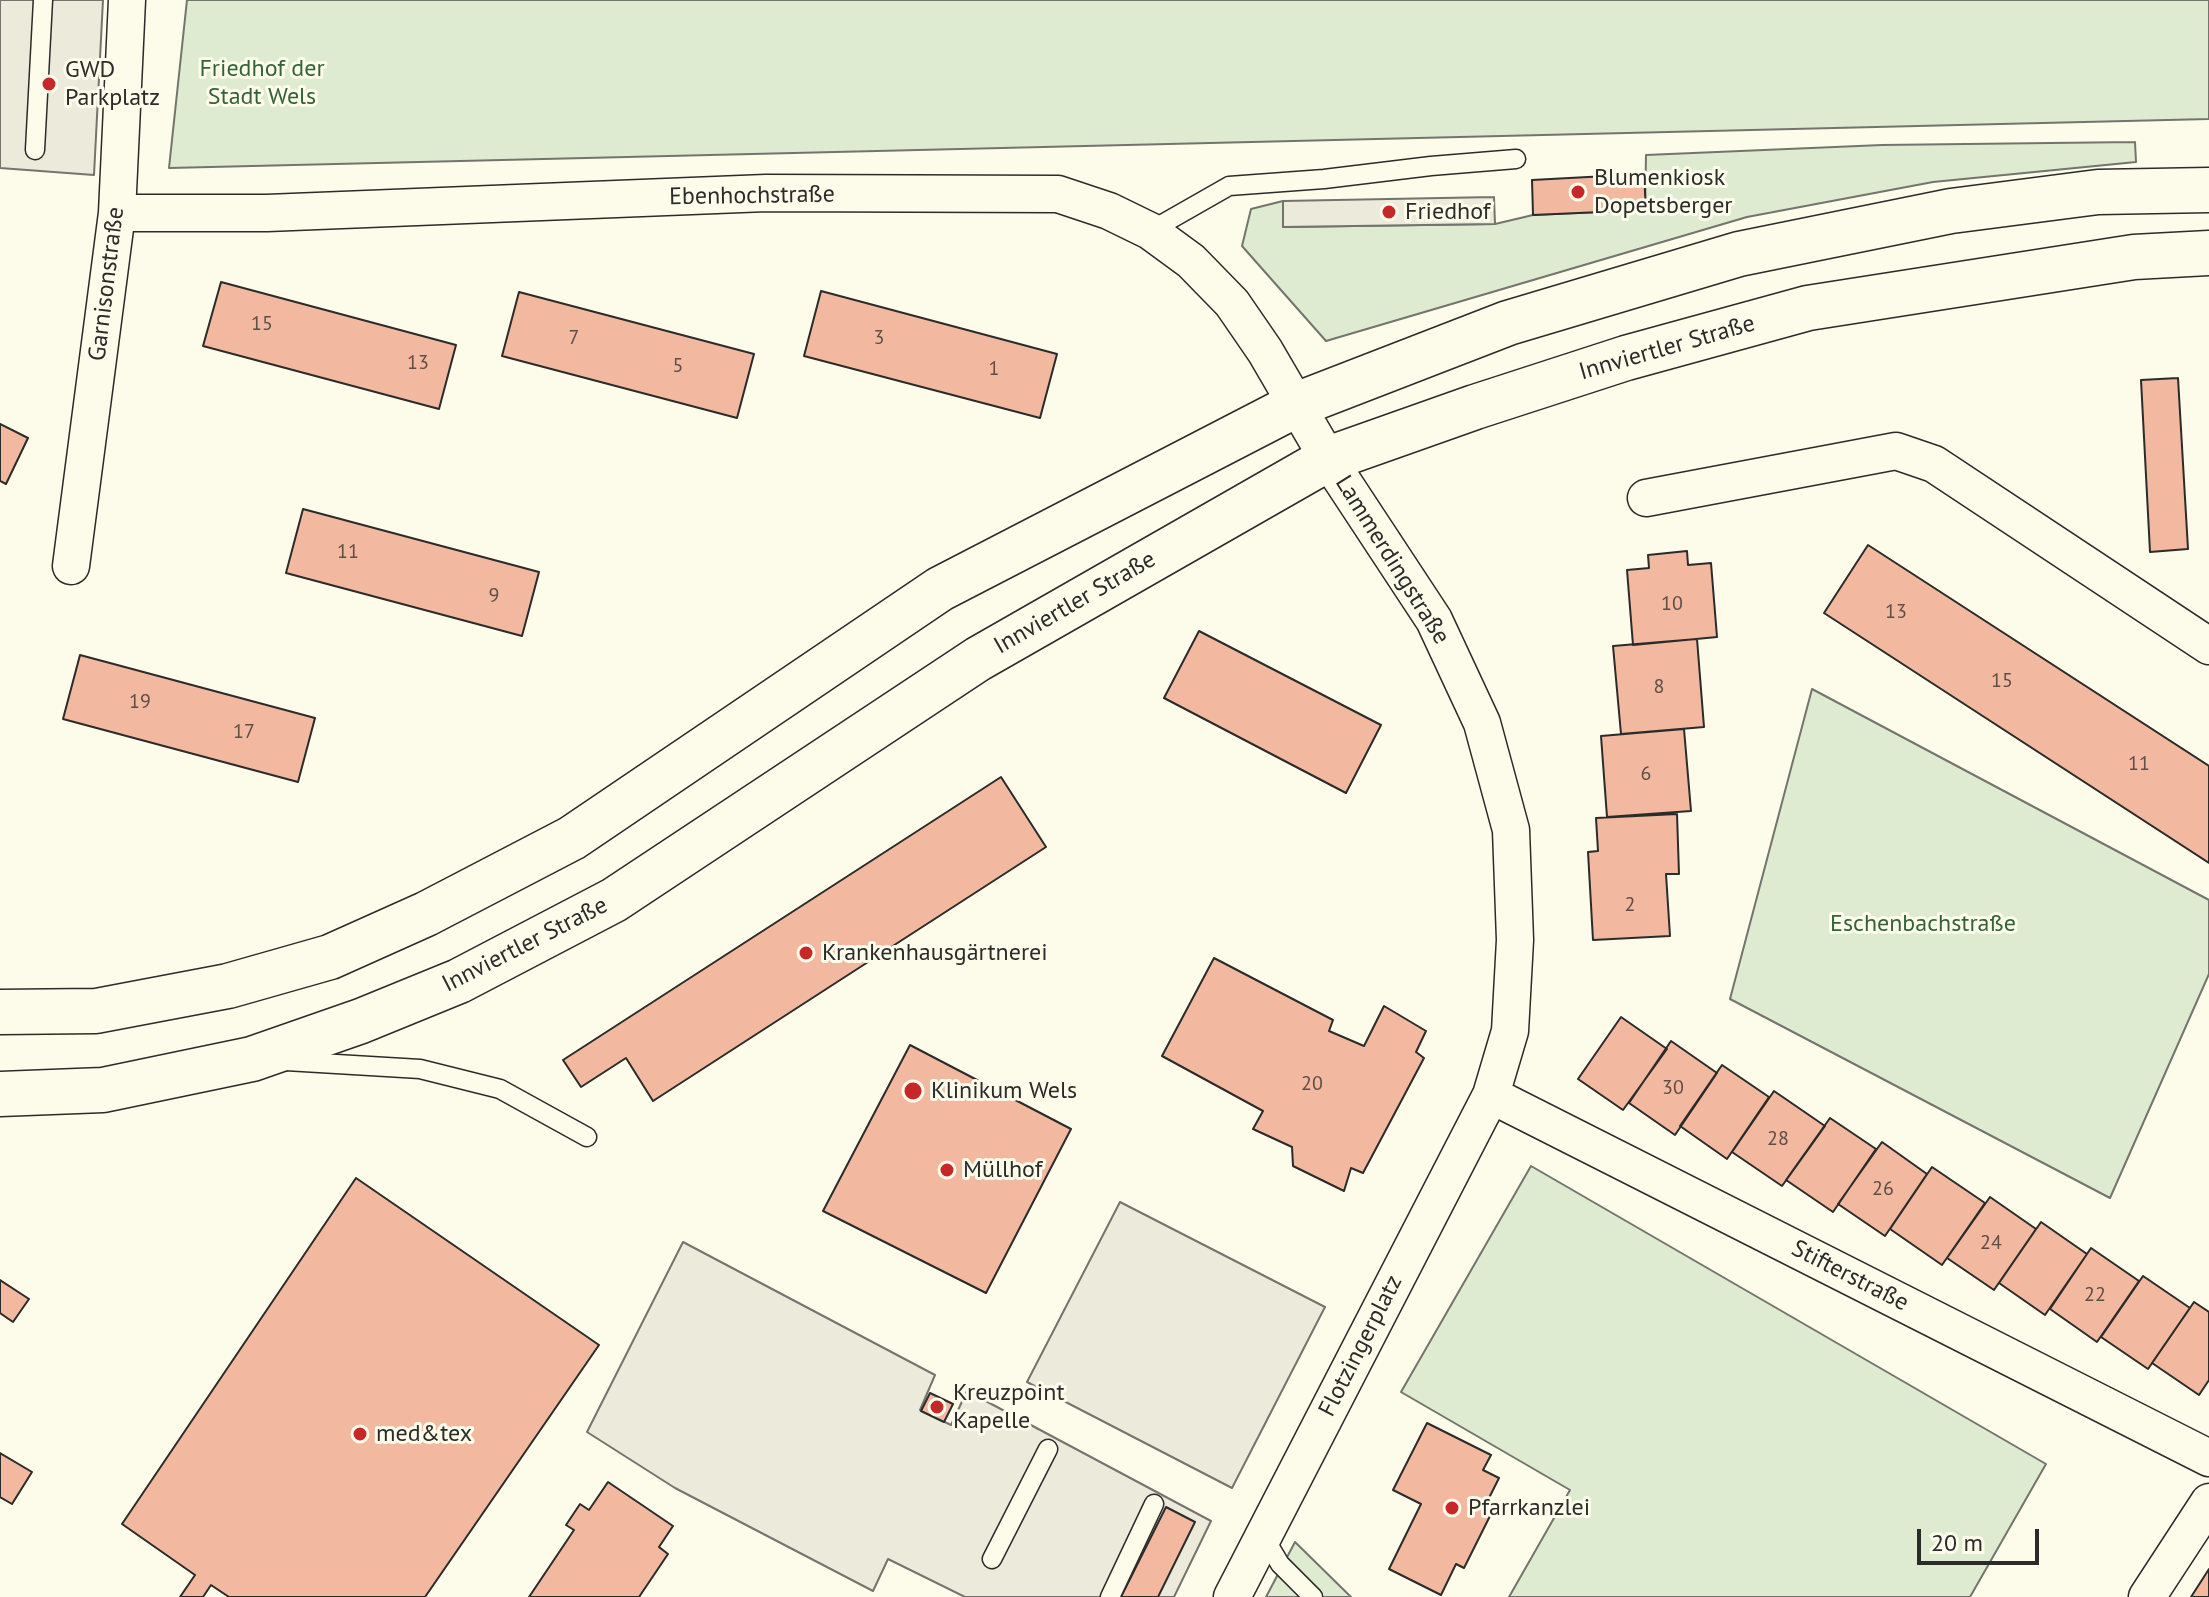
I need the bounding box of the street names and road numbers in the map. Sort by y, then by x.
street label: Ebenhochstraße [669,180,835,212]
street label: Garnisonstraße [83,205,131,363]
street label: Innviertler Straße [1576,309,1758,387]
street label: Lammerdingstraße [1329,470,1455,650]
street label: Innviertler Straße [989,545,1161,661]
street label: Innviertler Straße [438,891,612,999]
street label: Stifterstraße [1787,1234,1913,1318]
street label: Flotzingerplatz [1313,1271,1409,1421]

